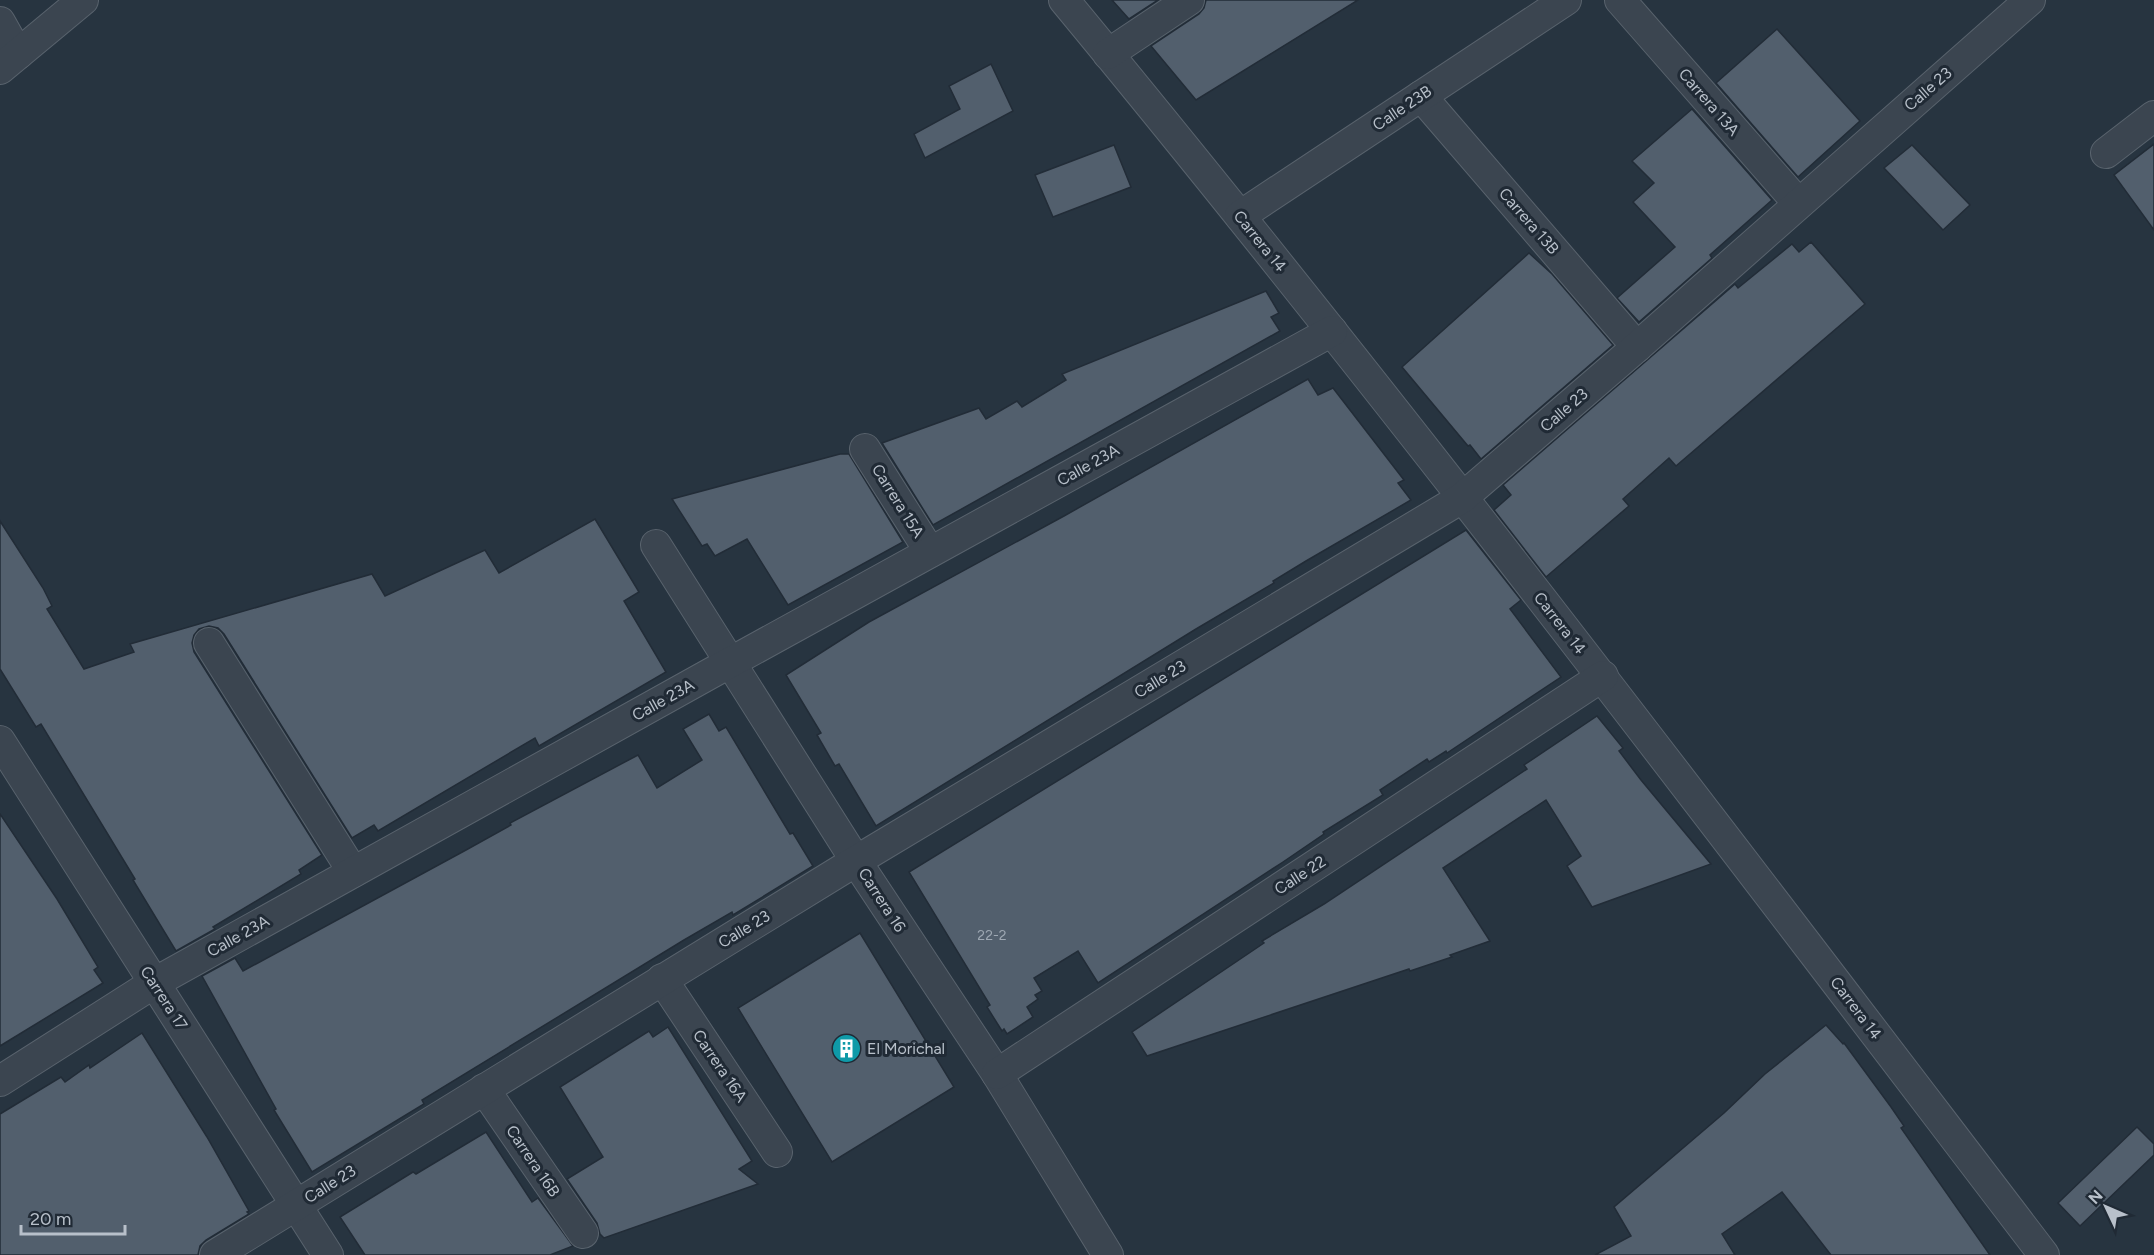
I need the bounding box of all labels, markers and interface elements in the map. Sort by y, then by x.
street label: Calle 23 [1900,63,1956,115]
street label: Carrera 13A [1675,64,1743,140]
street label: Calle 23B [1369,81,1435,135]
street label: Carrera 13B [1495,184,1563,258]
street label: Carrera 14 [1230,207,1290,276]
street label: Calle 23 [1536,384,1592,436]
street label: Calle 23A [1054,440,1122,490]
street label: Carrera 15A [868,461,928,542]
street label: Carrera 14 [1530,588,1590,658]
street label: Calle 23 [1131,656,1189,702]
street label: Calle 23A [629,675,697,725]
street label: Calle 22 [1271,851,1329,899]
street label: Carrera 16 [854,864,910,936]
street label: Calle 23 [715,906,773,952]
street label: Calle 23A [204,911,272,961]
house number: 22-2 [977,927,1007,944]
street label: Carrera 17 [136,963,192,1034]
street label: Carrera 14 [1826,973,1886,1043]
street label: Carrera 16A [689,1026,751,1106]
building icon: El Morichal [830,1032,862,1064]
place label: El Morichal [867,1039,945,1058]
street label: Carrera 16B [502,1122,564,1201]
street label: Calle 23 [301,1161,359,1207]
north arrow [2076,1177,2136,1237]
text: N [2084,1186,2107,1208]
scale bar [21,1198,124,1236]
text: 20 m [30,1208,71,1230]

